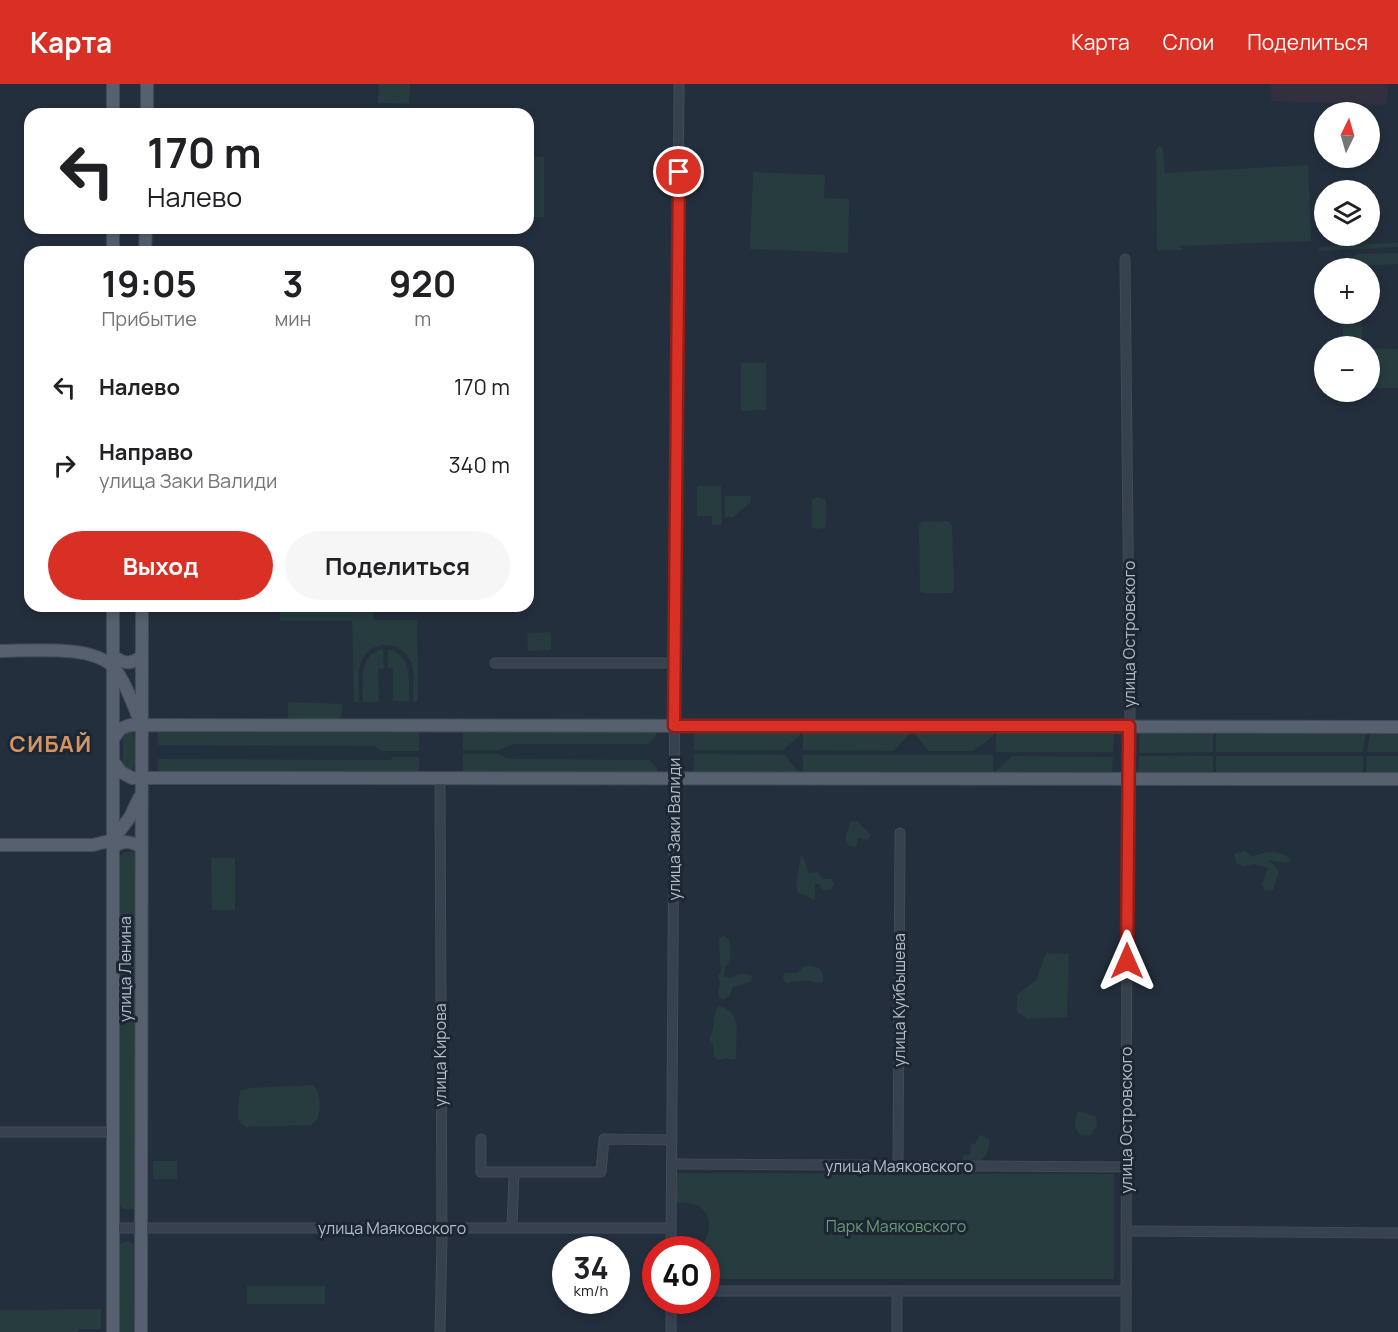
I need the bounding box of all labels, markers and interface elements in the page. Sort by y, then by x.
text: Карта [30,23,112,61]
text: Карта [1071,28,1130,56]
text: Слои [1163,28,1214,56]
text: Поделиться [1247,28,1368,56]
north arrow [1314,102,1380,168]
map controls [1314,102,1380,402]
text: 170 m [147,123,262,181]
icon: left [48,132,126,210]
pin [653,146,704,197]
icon: arrive [662,155,695,188]
text: Налево [147,178,242,215]
button: layers [1314,180,1380,246]
button: + [1314,258,1380,324]
text: 19:05 [102,259,197,308]
text: 3 [282,259,303,308]
text: 920 [389,259,456,308]
text: Прибытие [102,305,197,332]
text: мин [274,305,311,332]
text: m [414,305,431,332]
button: − [1314,336,1380,402]
icon: left [48,371,81,404]
text: Налево [99,372,180,402]
text: 170 m [454,372,510,402]
text: Направо [99,437,193,467]
icon: right [48,449,81,482]
text: 340 m [448,450,510,480]
text: улица Заки Валиди [99,467,277,494]
button: Выход [48,531,273,600]
button: Поделиться [285,531,510,600]
street label: улица Островского [1118,560,1140,708]
district label: СИБАЙ [9,729,93,759]
street label: улица Заки Валиди [663,758,685,900]
street label: улица Ленина [114,916,136,1022]
position arrow [1095,929,1159,993]
street label: улица Куйбышева [888,933,910,1067]
street label: улица Кирова [429,1003,451,1107]
street label: улица Островского [1115,1046,1137,1194]
street label: улица Маяковского [825,1155,973,1177]
park label: Парк Маяковского [826,1215,966,1237]
street label: улица Маяковского [318,1217,466,1239]
speed limit sign: 40 [642,1236,720,1314]
text: 34 [573,1247,609,1288]
text: km/h [574,1280,608,1301]

